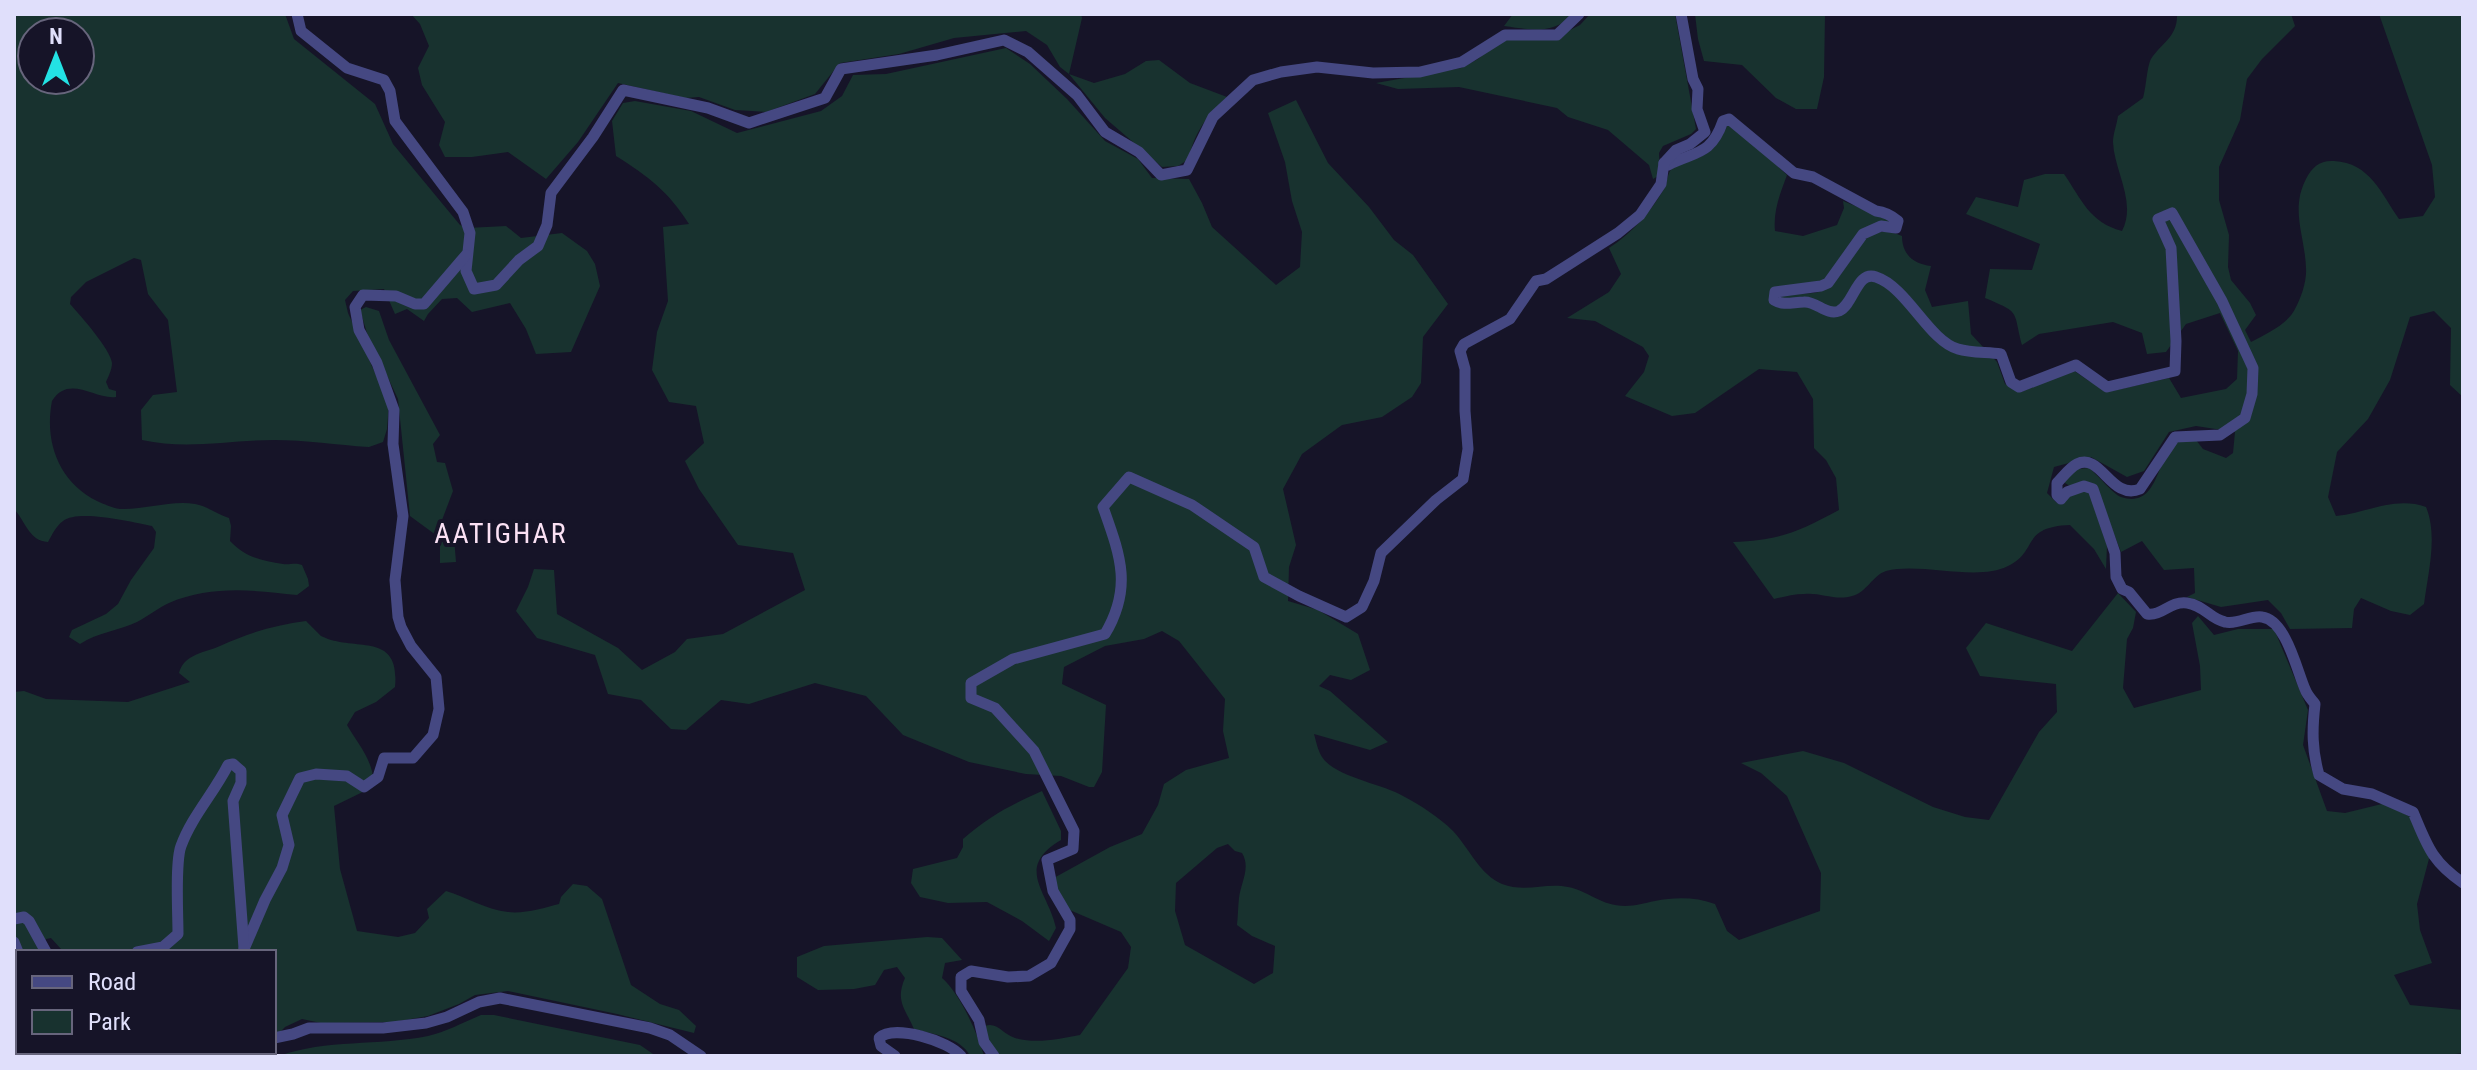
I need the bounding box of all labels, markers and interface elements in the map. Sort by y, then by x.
north arrow [16,16,96,96]
text: N [49,24,63,49]
district label: AATIGHAR [434,517,568,550]
legend [16,950,276,1054]
text: Road [88,968,136,996]
text: Park [88,1008,131,1036]

